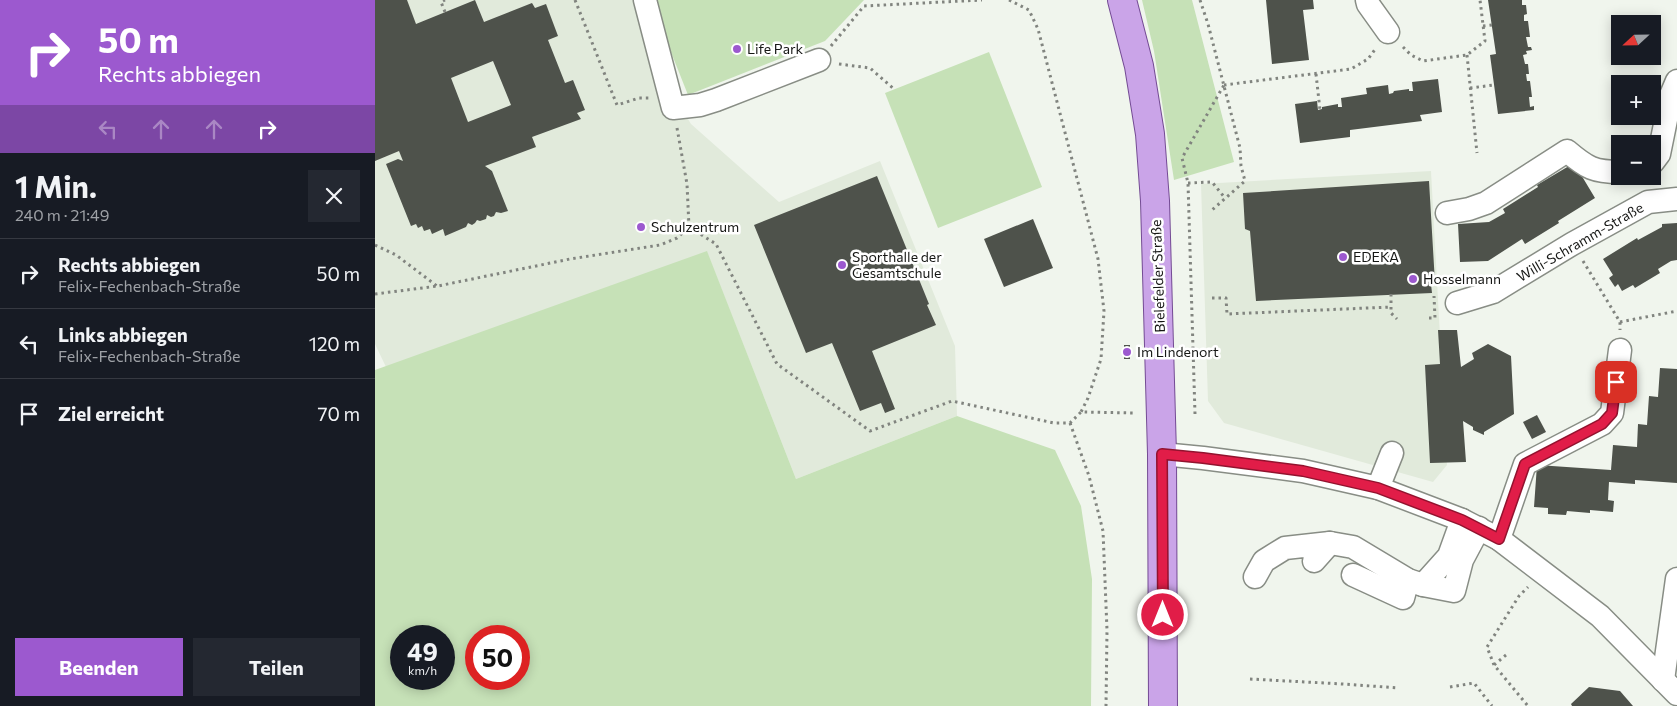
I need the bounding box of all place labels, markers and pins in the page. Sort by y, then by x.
place label: Life Park [747,40,804,57]
marker: Life Park [731,43,743,55]
place label: Schulzentrum [651,218,739,235]
marker: Schulzentrum [635,221,647,233]
place label: Sporthalle der Gesamtschule [852,248,942,281]
place label: EDEKA [1353,248,1399,265]
marker: EDEKA [1337,251,1349,263]
marker: Sporthalle der Gesamtschule [836,259,848,271]
place label: Hosselmann [1423,270,1501,287]
marker: Hosselmann [1407,273,1419,285]
place label: Im Lindenort [1137,343,1219,360]
marker: Im Lindenort [1121,346,1133,358]
pin [1595,361,1637,403]

